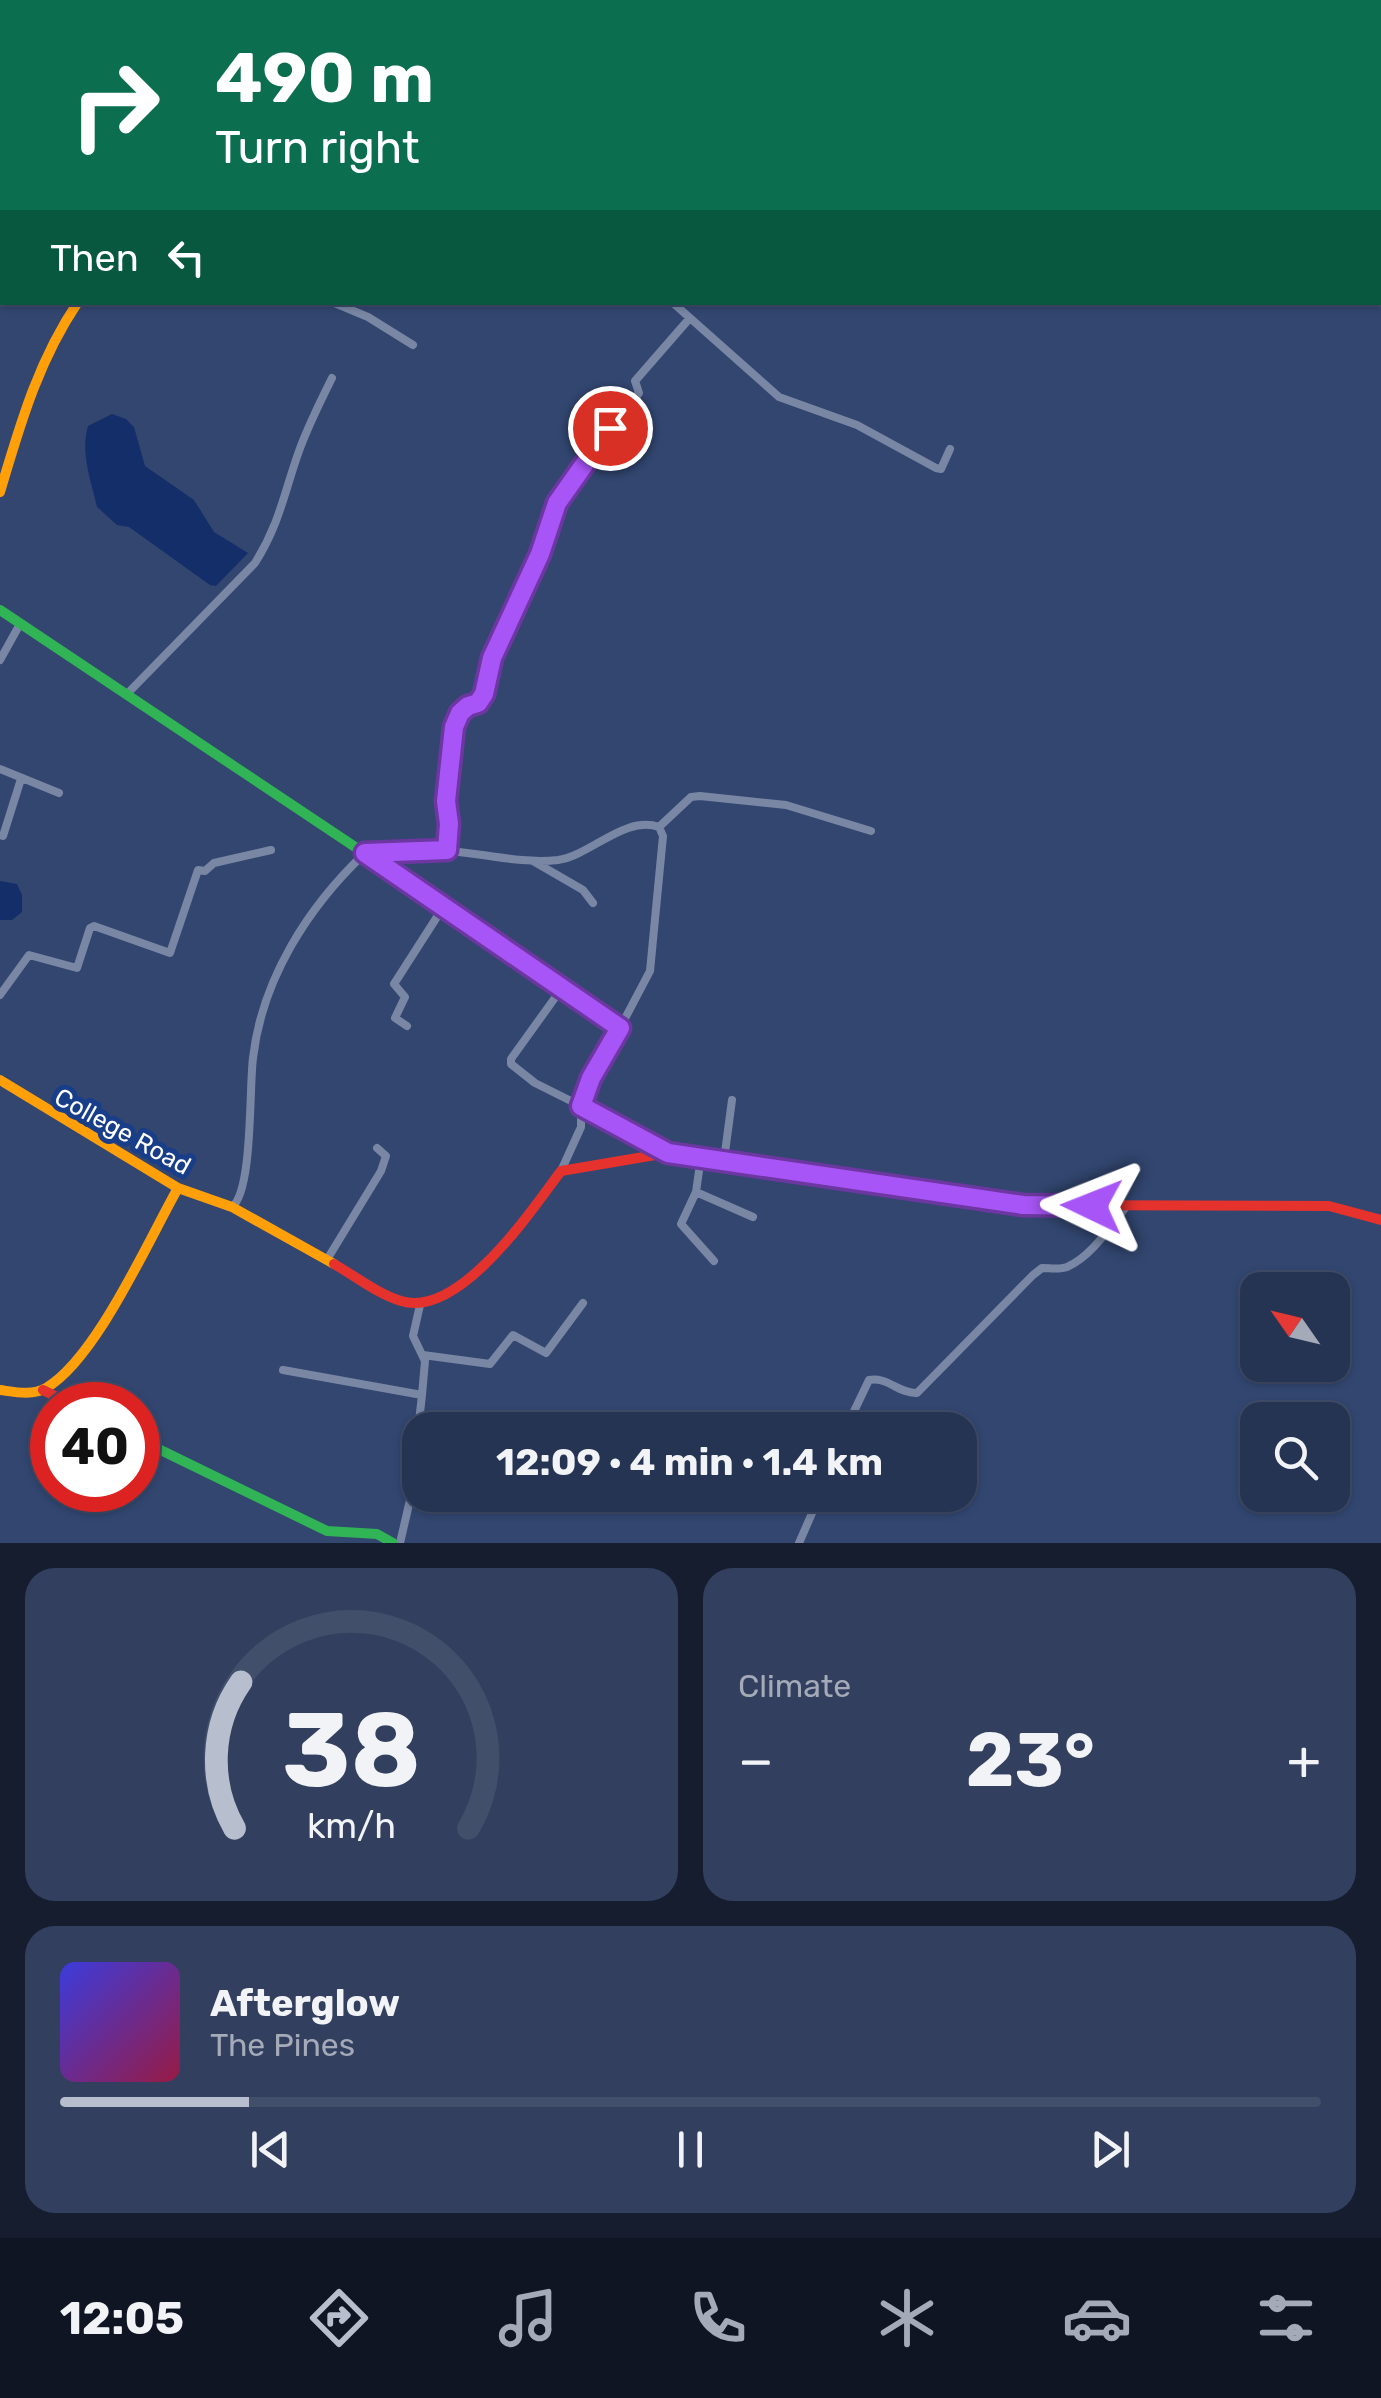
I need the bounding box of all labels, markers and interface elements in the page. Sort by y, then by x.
text: 490 m [215,37,434,120]
icon: right [50,40,180,170]
text: Turn right [215,121,419,174]
icon: left [159,230,214,285]
text: Then [50,235,139,281]
pin [568,386,653,471]
icon: arrive [583,401,638,456]
street label: College Road [49,1082,196,1181]
position arrow [1040,1154,1144,1258]
north arrow [1240,1272,1350,1382]
map controls [1240,1272,1350,1512]
speed limit sign: 40 [30,1382,160,1512]
button: search [1240,1402,1350,1512]
text: 12:09 · 4 min · 1.4 km [496,1439,883,1485]
text: Climate [738,1667,851,1705]
text: 38 [282,1689,421,1812]
text: 23° [966,1716,1095,1805]
text: − [738,1728,774,1793]
text: + [1287,1728,1321,1793]
text: km/h [307,1805,396,1847]
text: Afterglow [210,1980,400,2026]
text: The Pines [210,2026,355,2064]
icon: previous [243,2122,298,2177]
icon: pause [663,2122,718,2177]
icon: next [1083,2122,1138,2177]
icon: directions [304,2283,374,2353]
icon: music [493,2283,563,2353]
icon: phone [683,2283,753,2353]
icon: climate [872,2283,942,2353]
icon: car [1062,2283,1132,2353]
icon: filters [1251,2283,1321,2353]
text: 12:05 [60,2292,184,2345]

